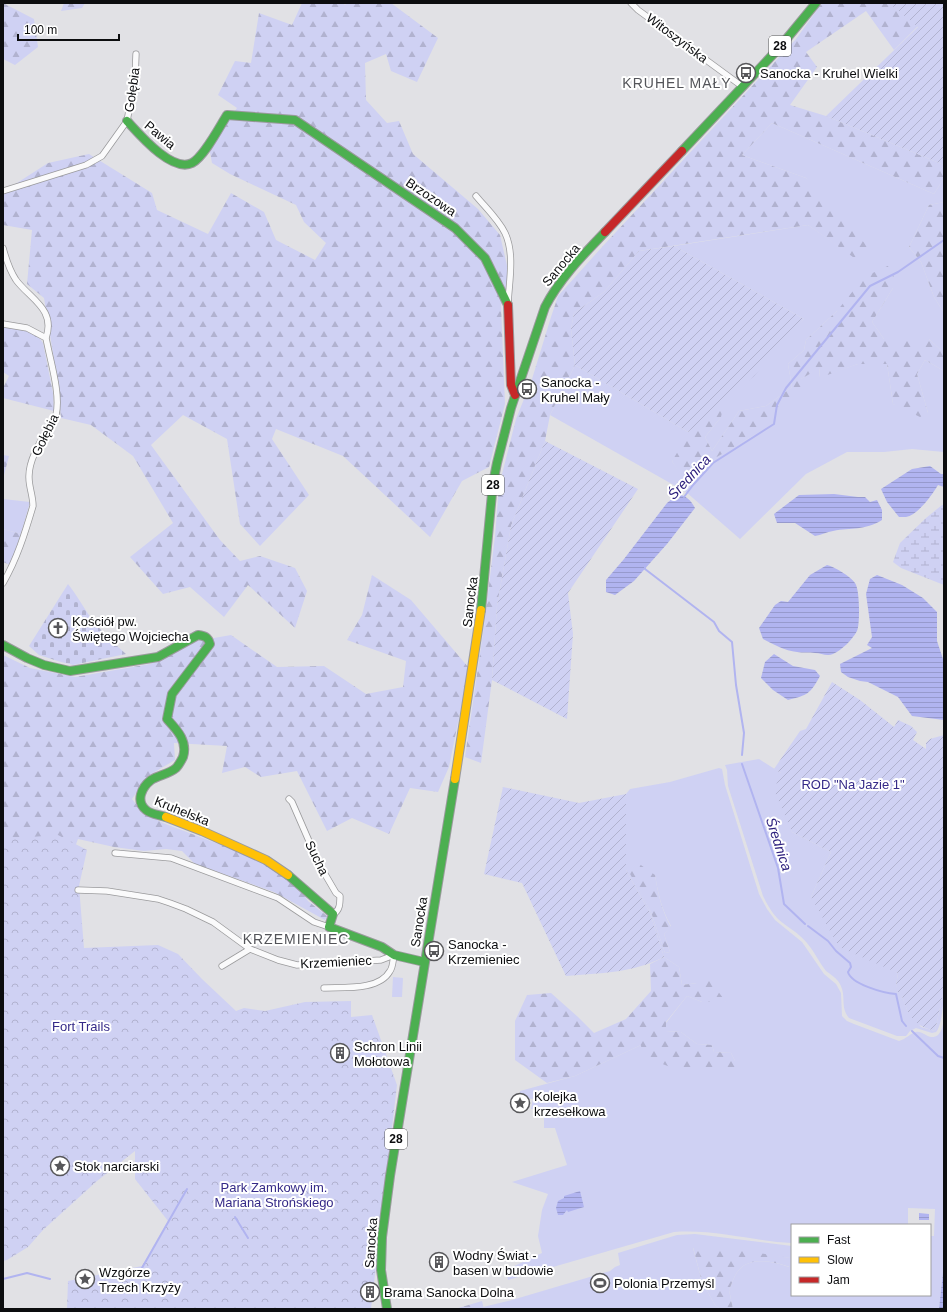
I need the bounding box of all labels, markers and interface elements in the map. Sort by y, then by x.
street label: Witoszyńska [643,10,711,66]
scale bar [18,16,119,42]
text: 100 m [24,23,57,37]
road number: 28 [769,36,791,56]
bus stop icon: Sanocka - Kruhel Wielki [735,62,757,84]
street label: Gołębia [121,66,143,113]
place label: Sanocka - Kruhel Wielki [760,66,898,81]
district label: KRUHEL MAŁY [622,75,732,91]
street label: Pawia [142,118,179,153]
street label: Brzozowa [403,175,459,220]
street label: Sanocka [539,240,583,289]
place label: Sanocka - Kruhel Mały [541,375,610,405]
bus stop icon: Sanocka - Kruhel Mały [516,378,538,400]
street label: Gołębia [28,411,62,458]
water label: Średnica [664,451,714,503]
road number: 28 [482,475,504,495]
street label: Sanocka [459,575,481,628]
place label: Kościół pw. Świętego Wojciecha [72,614,190,644]
church icon: Kościół pw. Świętego Wojciecha [47,617,69,639]
park label: ROD "Na Jazie 1" [801,777,905,792]
street label: Kruhelska [152,793,212,829]
water label: Średnica [763,815,796,873]
street label: Sucha [302,838,332,879]
street label: Sanocka [408,895,430,948]
district label: KRZEMIENIEC [243,931,349,947]
place label: Sanocka - Krzemieniec [448,937,520,967]
bus stop icon: Sanocka - Krzemieniec [423,940,445,962]
street label: Krzemieniec [300,953,373,971]
park label: Fort Trails [52,1019,110,1034]
place label: Schron Linii Mołotowa [354,1039,422,1069]
building icon: Schron Linii Mołotowa [329,1042,351,1064]
place label: Kolejka krzesełkowa [534,1089,606,1119]
place icon: Kolejka krzesełkowa [509,1092,531,1114]
road number: 28 [385,1129,407,1149]
place icon: Stok narciarski [49,1155,71,1177]
place label: Stok narciarski [74,1159,159,1174]
park label: Park Zamkowy im. Mariana Strońskiego [214,1180,334,1210]
street label: Sanocka [362,1216,380,1269]
legend [791,1224,931,1296]
text: Fast [827,1233,851,1247]
place label: Wodny Świat - basen w budowie [453,1248,553,1278]
building icon: Wodny Świat - basen w budowie [428,1251,450,1273]
text: Slow [827,1253,853,1267]
place label: Wzgórze Trzech Krzyży [99,1265,181,1295]
place icon: Wzgórze Trzech Krzyży [74,1268,96,1290]
sports icon: Polonia Przemyśl [589,1272,611,1294]
text: Jam [827,1273,850,1287]
place label: Polonia Przemyśl [614,1276,715,1291]
building icon: Brama Sanocka Dolna [359,1281,381,1303]
place label: Brama Sanocka Dolna [384,1285,515,1300]

